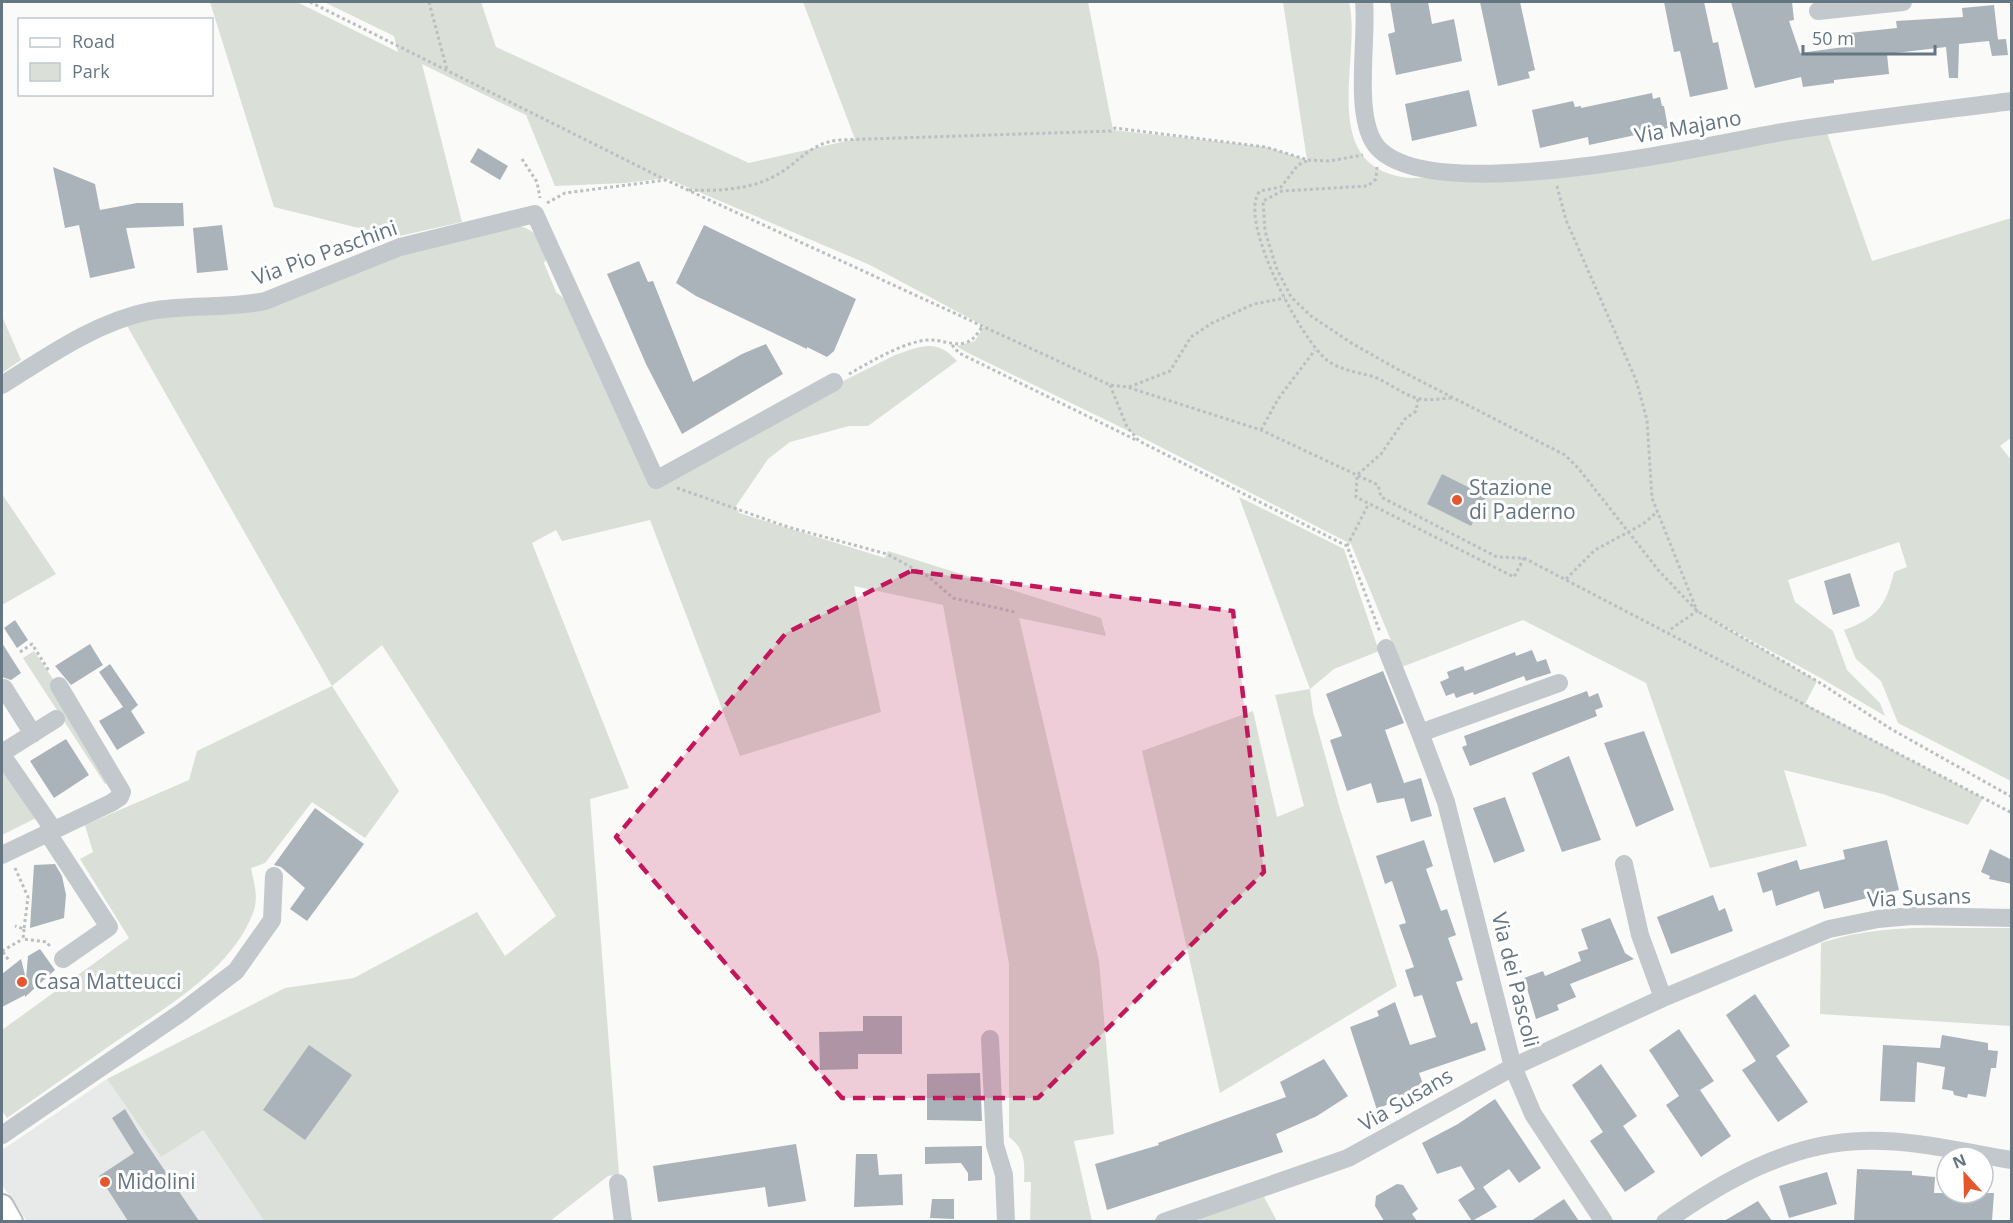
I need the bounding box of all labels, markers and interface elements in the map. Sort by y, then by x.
legend [18,18,213,96]
scale bar [1803,18,1935,56]
text: 50 m [1812,26,1854,50]
text: Road [72,29,115,53]
text: Park [72,59,110,83]
street label: Via Majano [1632,103,1743,149]
street label: Via Pio Paschini [249,213,401,291]
place label: Stazione di Paderno [1469,473,1576,525]
marker: Stazione di Paderno [1450,493,1464,507]
street label: Via Susans [1867,881,1971,913]
street label: Via dei Pascoli [1486,909,1546,1050]
place label: Casa Matteucci [34,967,182,995]
marker: Casa Matteucci [15,975,29,989]
street label: Via Susans [1354,1061,1457,1137]
north arrow [1935,1145,1995,1205]
text: N [1949,1148,1970,1174]
place label: Midolini [117,1167,195,1195]
marker: Midolini [98,1175,112,1189]

